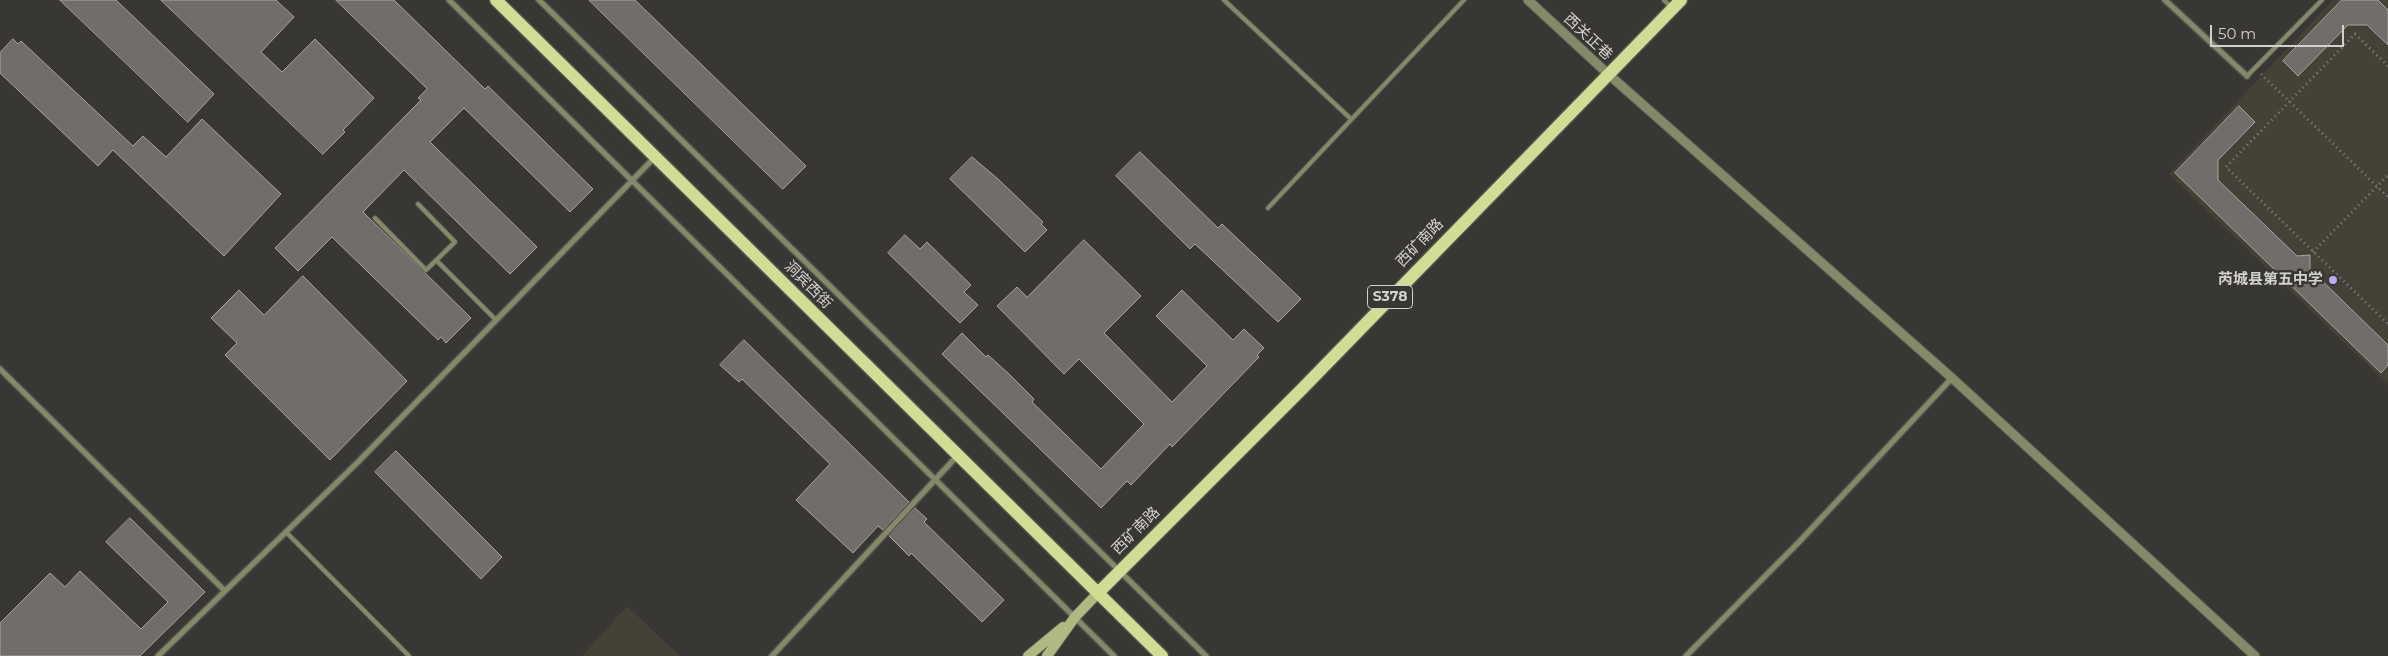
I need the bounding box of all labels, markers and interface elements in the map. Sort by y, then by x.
street label: 西关正巷 [1560,10,1616,64]
scale bar [2213,15,2347,47]
text: 50 m [2218,24,2256,43]
street label: 西矿南路 [1393,215,1447,271]
street label: 洞宾西街 [780,257,836,313]
place label: 芮城县第五中学 [2218,271,2323,289]
marker: 芮城县第五中学 [2327,274,2339,286]
road number: S378 [1368,286,1412,308]
street label: 西矿南路 [1108,503,1164,559]

